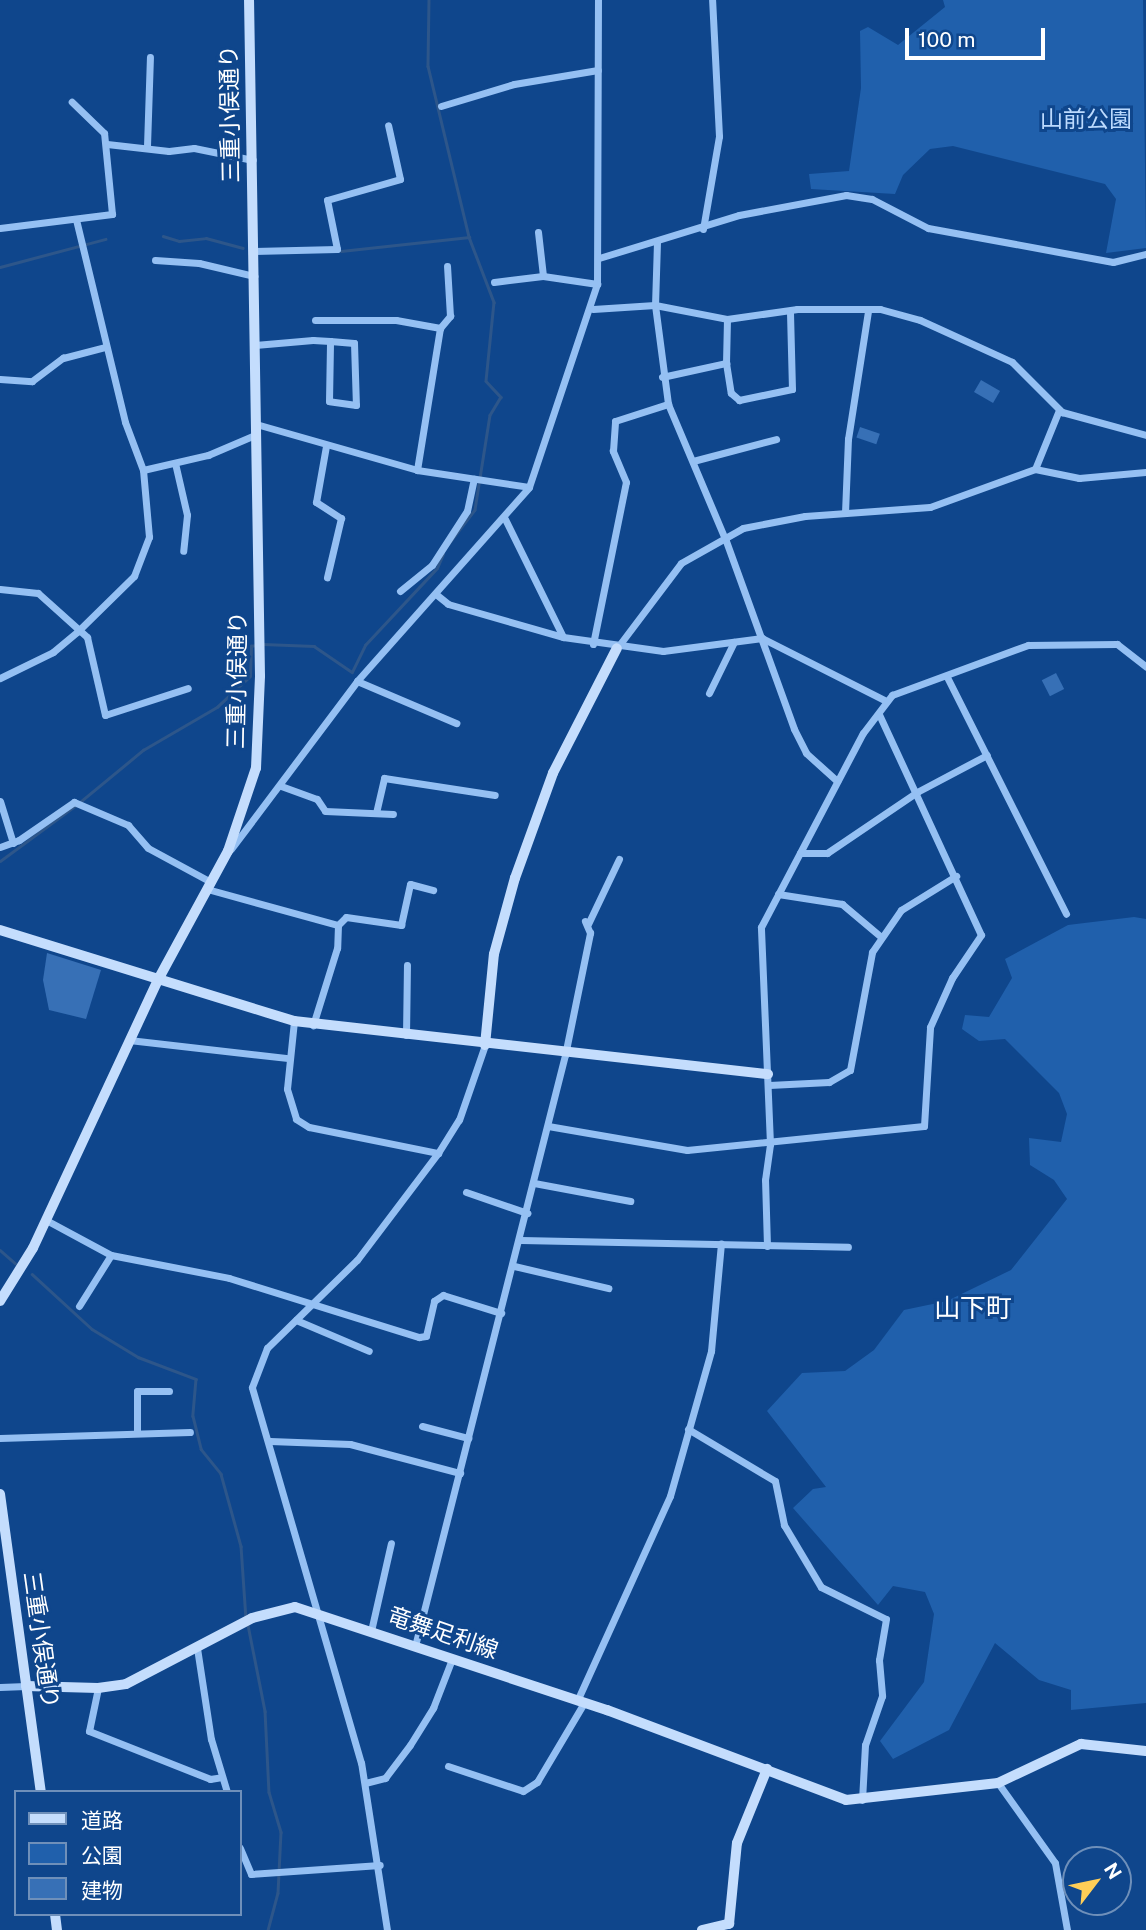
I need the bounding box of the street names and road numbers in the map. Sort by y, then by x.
street label: 三重小俣通り [215,45,245,183]
street label: 三重小俣通り [222,611,252,749]
street label: 三重小俣通り [18,1570,64,1710]
street label: 竜舞足利線 [384,1601,502,1665]

